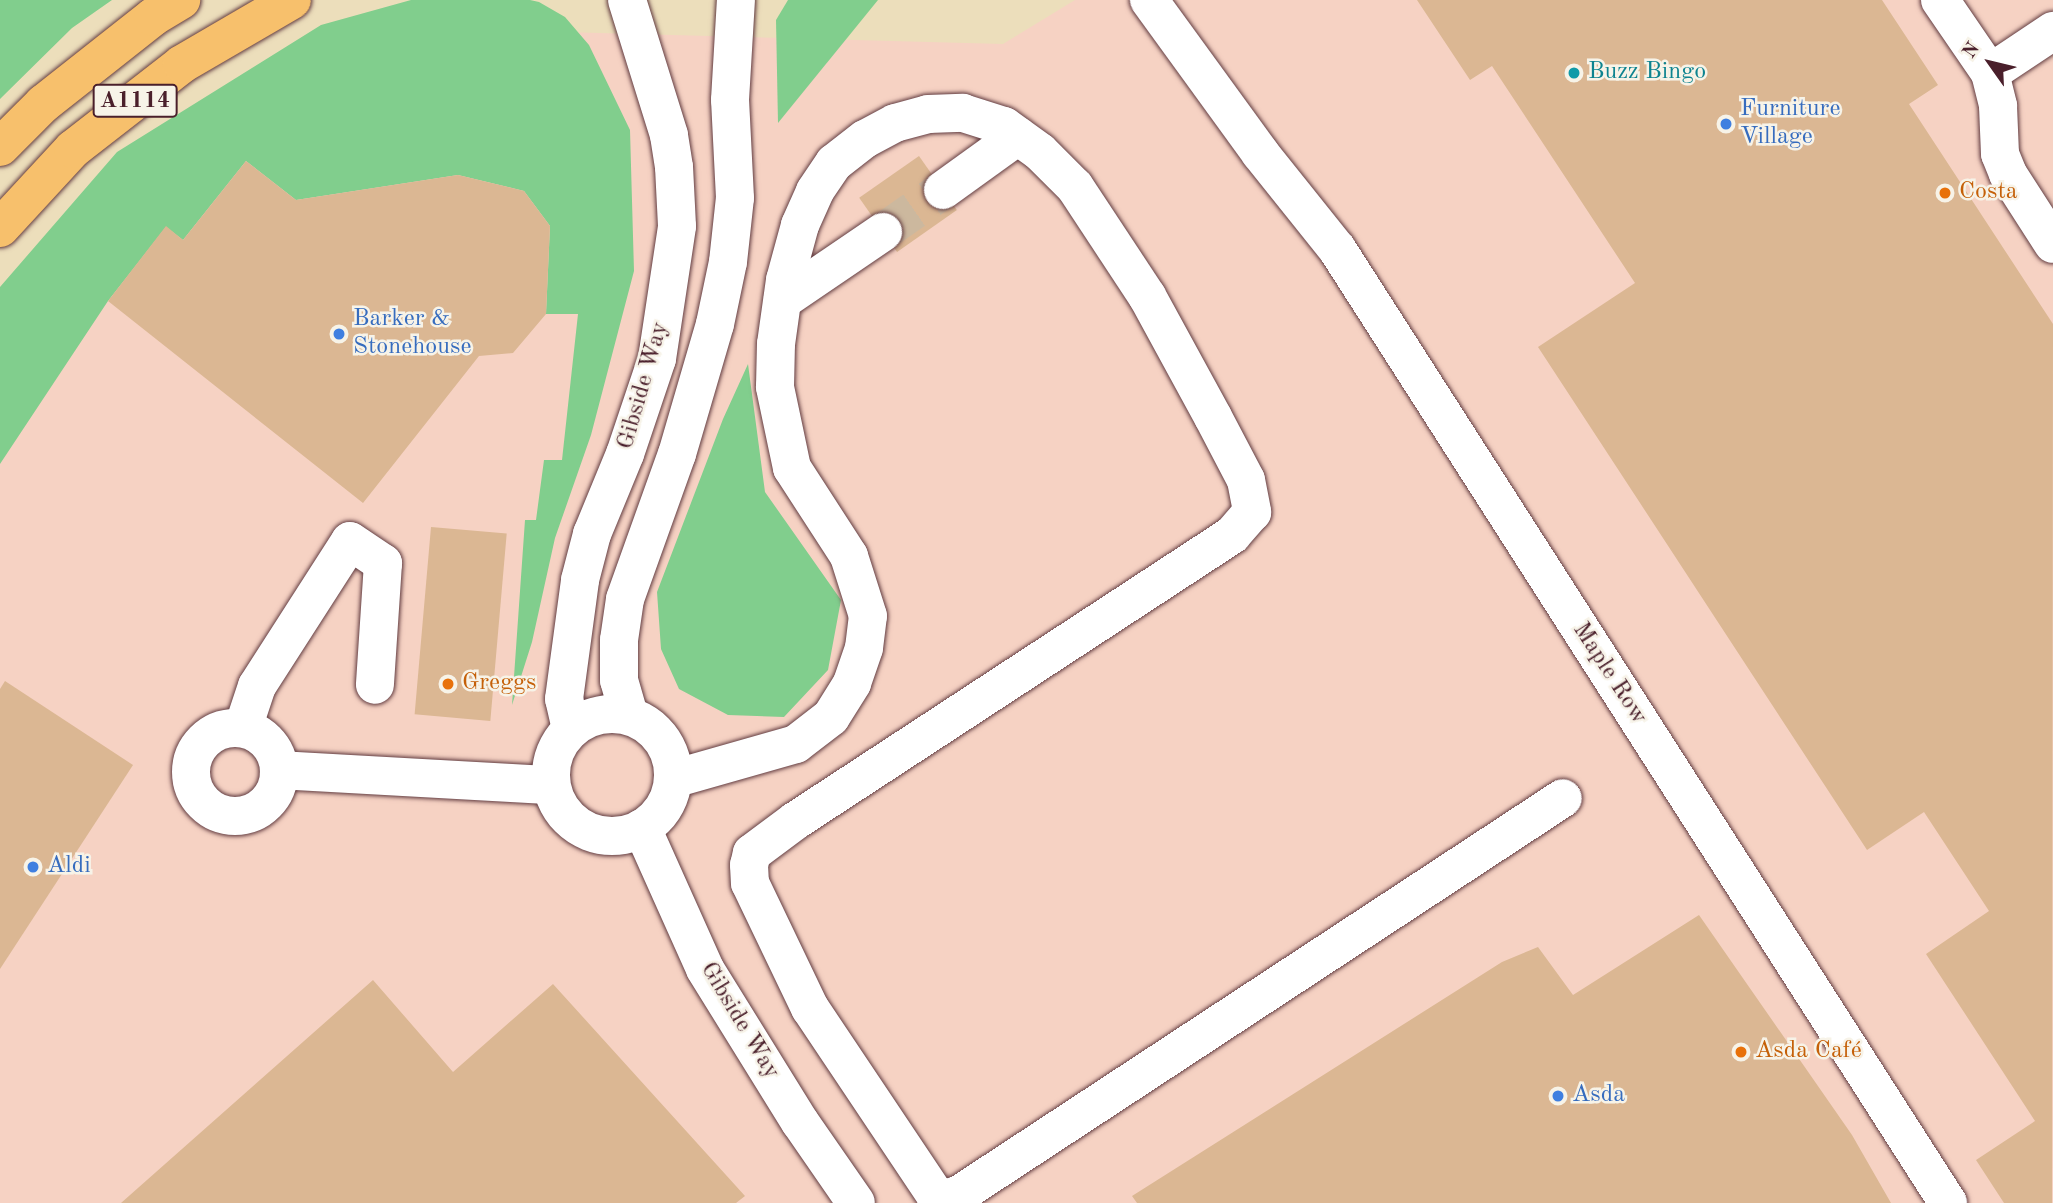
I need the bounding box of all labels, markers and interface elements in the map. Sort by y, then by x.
north arrow [1955,28,2025,98]
text: N [1960,40,1984,62]
place label: Buzz Bingo [1588,59,1706,87]
marker: Buzz Bingo [1566,65,1582,81]
road number: A1114 [91,82,179,120]
place label: Furniture Village [1740,96,1840,152]
marker: Furniture Village [1718,116,1734,132]
place label: Costa [1959,179,2018,207]
marker: Costa [1937,185,1953,201]
place label: Barker & Stonehouse [353,306,471,362]
street label: Gibside Way [612,319,676,453]
marker: Barker & Stonehouse [331,326,347,342]
street label: Maple Row [1565,618,1653,730]
place label: Greggs [462,670,536,698]
marker: Greggs [440,676,456,692]
place label: Aldi [47,853,91,881]
marker: Aldi [25,859,41,875]
street label: Gibside Way [693,957,785,1085]
place label: Asda Café [1755,1038,1862,1066]
marker: Asda Café [1733,1044,1749,1060]
place label: Asda [1572,1082,1625,1110]
marker: Asda [1550,1088,1566,1104]

